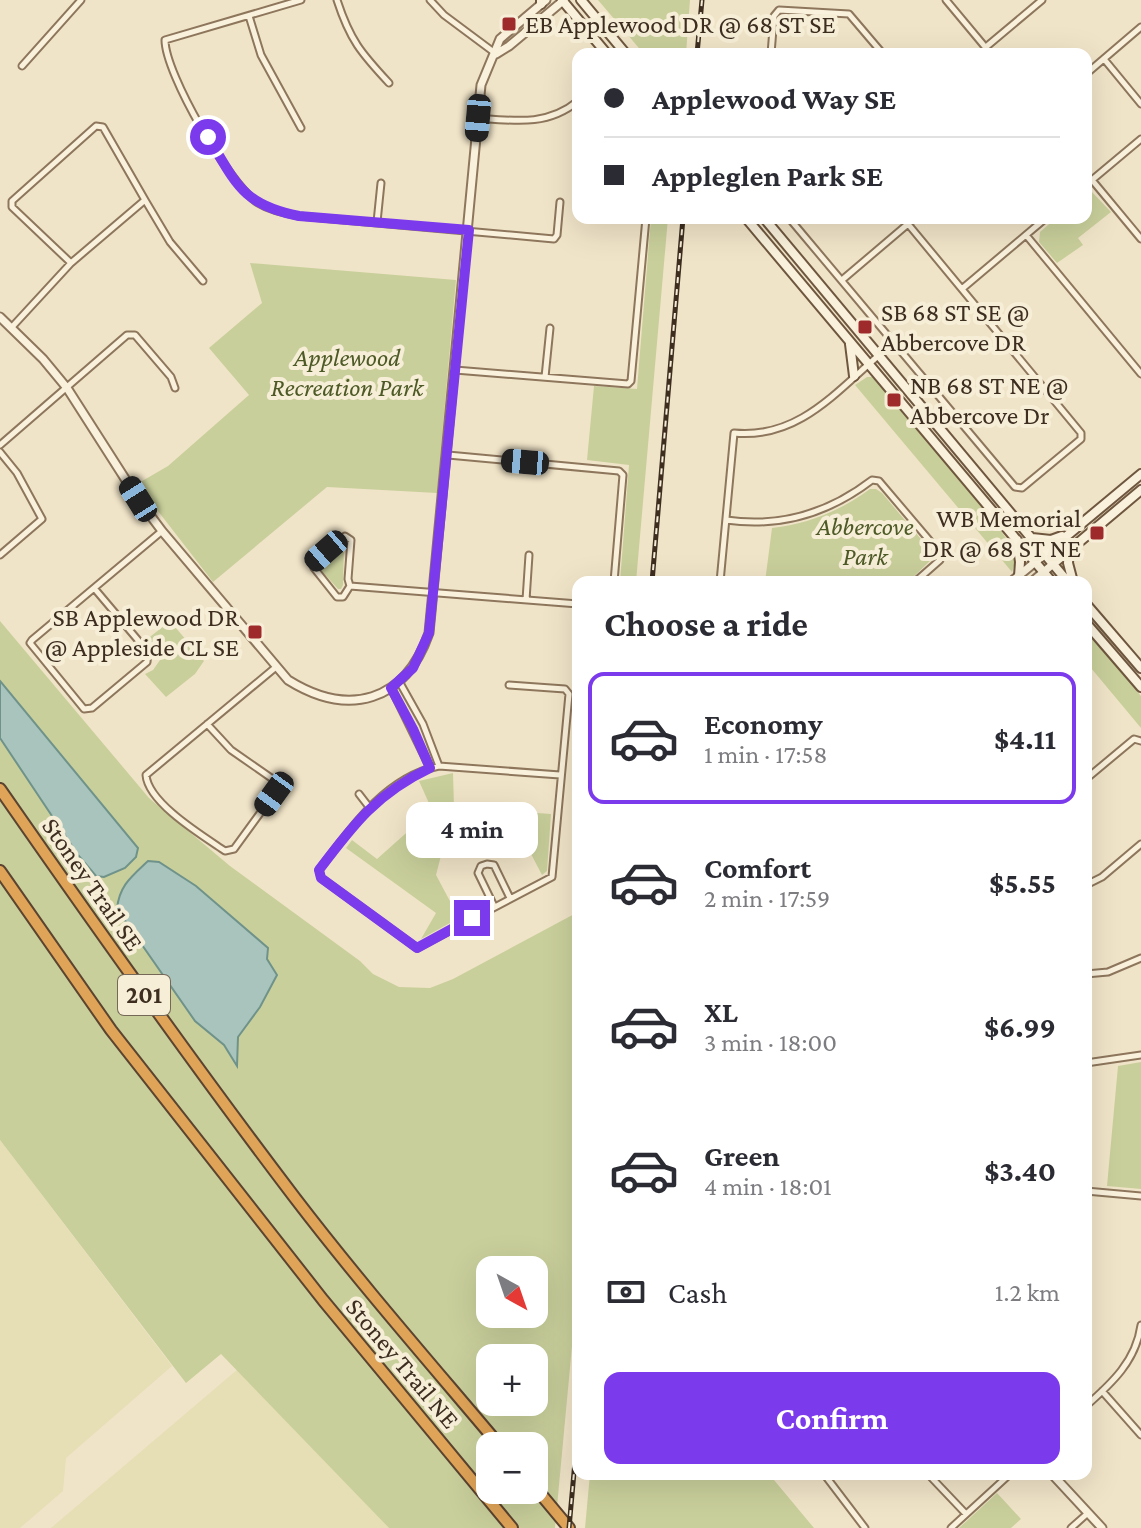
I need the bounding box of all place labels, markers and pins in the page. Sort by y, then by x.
place label: EB Applewood DR @ 68 ST SE [525,10,836,39]
marker: EB Applewood DR @ 68 ST SE [500,15,518,33]
place label: SB 68 ST SE @ Abbercove DR [881,298,1030,357]
marker: SB 68 ST SE @ Abbercove DR [856,318,874,336]
place label: NB 68 ST NE @ Abbercove Dr [910,371,1068,430]
marker: NB 68 ST NE @ Abbercove Dr [885,391,903,409]
place label: WB Memorial DR @ 68 ST NE [922,504,1081,563]
marker: WB Memorial DR @ 68 ST NE [1088,524,1106,542]
place label: SB Applewood DR @ Appleside CL SE [44,603,240,662]
marker: SB Applewood DR @ Appleside CL SE [246,623,264,641]

